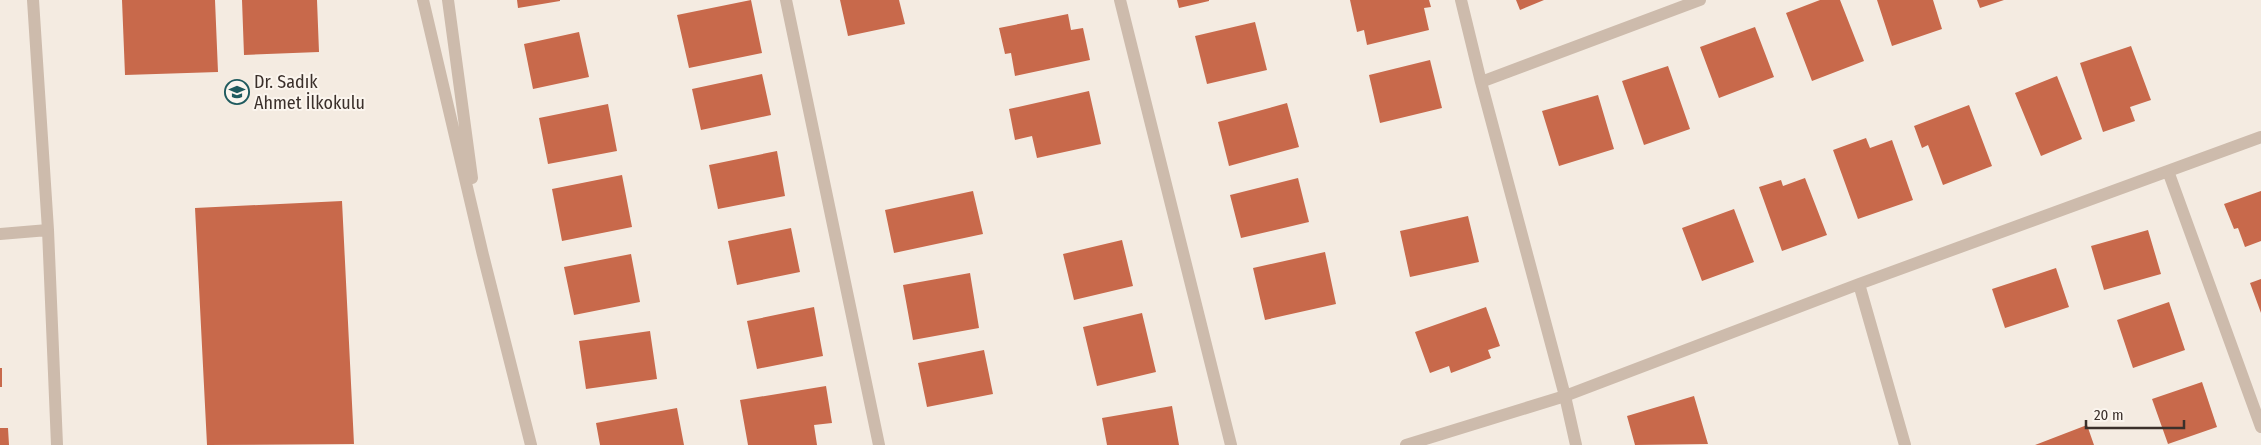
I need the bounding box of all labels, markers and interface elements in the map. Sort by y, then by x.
place label: Dr. Sadık Ahmet İlkokulu [254,71,365,114]
school or university icon: Dr. Sadık Ahmet İlkokulu [224,79,250,105]
scale bar [2086,398,2184,430]
text: 20 m [2094,406,2124,424]

